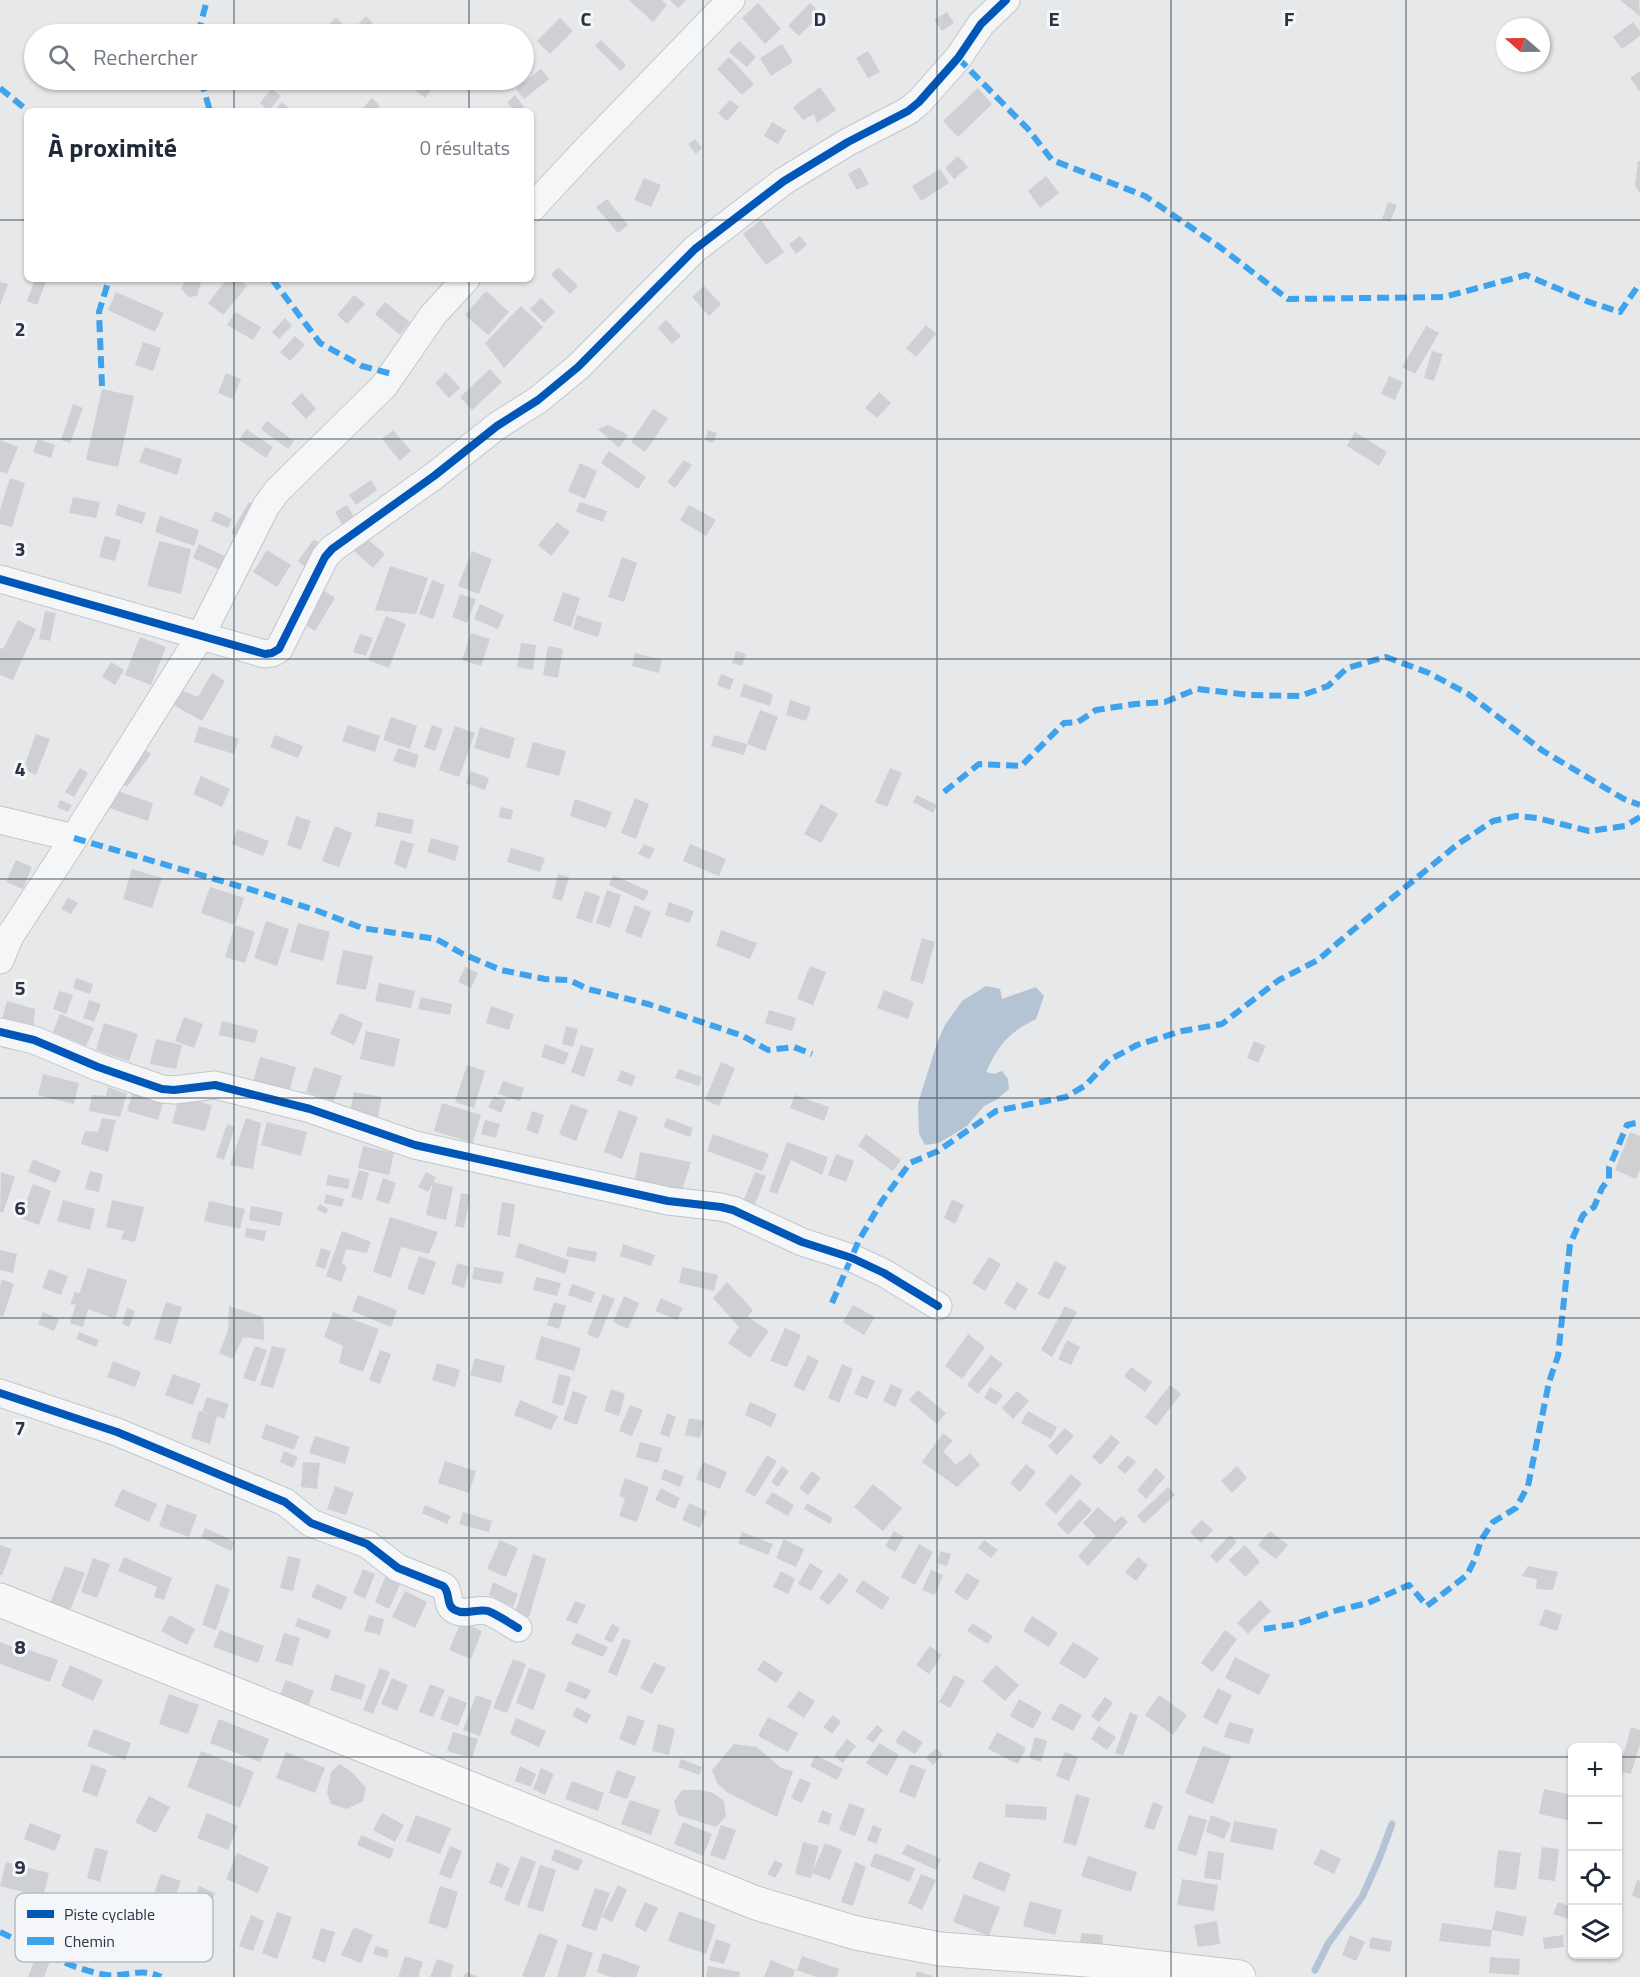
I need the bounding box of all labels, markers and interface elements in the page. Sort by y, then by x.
text: C [581,3,592,34]
text: D [814,3,826,34]
text: E [1048,3,1060,34]
text: F [1284,3,1295,34]
north arrow [1496,18,1550,72]
search box [24,24,534,90]
text: Rechercher [93,40,198,74]
icon: search [45,41,78,74]
text: À proximité [48,128,177,167]
text: 0 résultats [420,132,510,163]
text: 2 [14,313,26,344]
text: 3 [14,533,26,564]
text: 4 [14,753,26,784]
text: 5 [14,972,26,1003]
text: 6 [14,1192,26,1223]
text: 7 [14,1412,26,1443]
text: 8 [14,1631,26,1662]
map controls [1568,1743,1622,1959]
button: + [1568,1743,1622,1797]
button: − [1568,1797,1622,1851]
text: 9 [14,1851,26,1882]
button: locate [1568,1851,1622,1905]
legend [15,1893,213,1962]
text: Piste cyclable [64,1902,155,1926]
button: layers [1568,1905,1622,1959]
text: Chemin [64,1929,115,1953]

